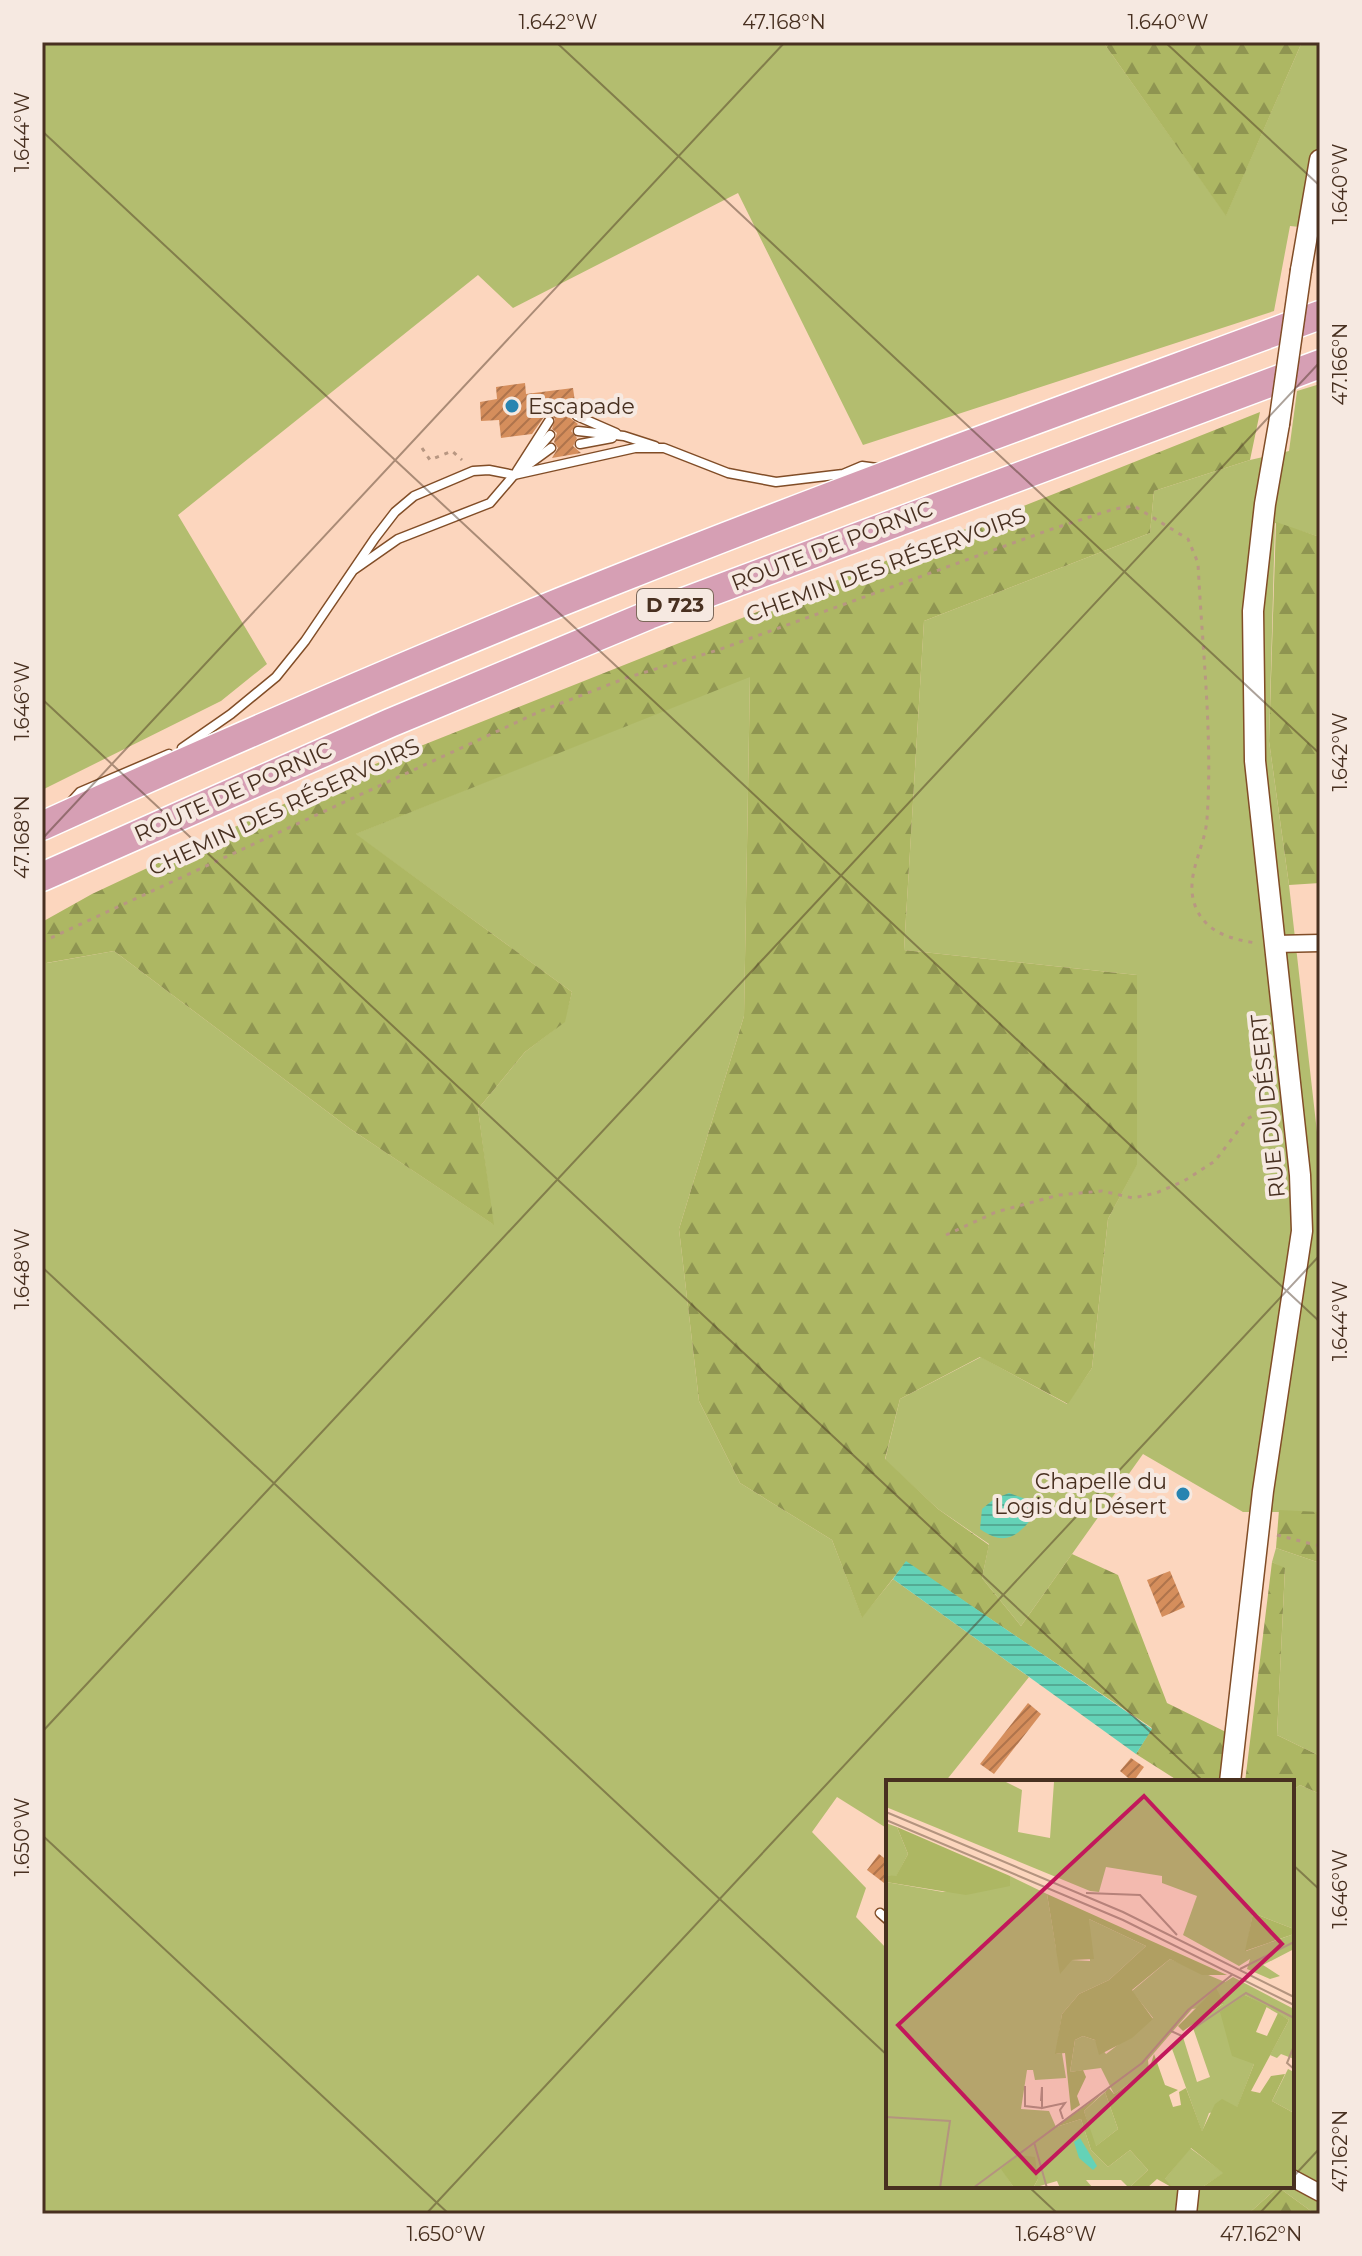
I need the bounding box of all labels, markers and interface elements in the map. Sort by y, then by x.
text: 1.642°W [518,10,598,34]
text: 47.168°N [742,10,826,34]
text: 1.640°W [1127,10,1209,34]
text: 1.644°W [10,92,34,172]
text: 1.640°W [1328,143,1352,225]
text: 47.166°N [1328,323,1352,405]
place label: Escapade [528,393,635,420]
marker: Escapade [503,397,521,415]
street label: ROUTE DE PORNIC [727,495,937,597]
street label: CHEMIN DES RÉSERVOIRS [742,502,1030,628]
road number: D 723 [637,589,713,621]
text: 1.646°W [10,661,34,741]
text: 1.642°W [1328,712,1352,792]
street label: CHEMIN DES RÉSERVOIRS [144,732,424,882]
street label: ROUTE DE PORNIC [130,736,336,848]
text: 47.168°N [10,795,34,879]
street label: RUE DU DÉSERT [1245,1012,1291,1199]
text: 1.648°W [10,1229,34,1309]
text: 1.644°W [1328,1281,1352,1361]
place label: Chapelle du Logis du Désert [994,1468,1167,1520]
marker: Chapelle du Logis du Désert [1174,1485,1192,1503]
inset map [886,1780,1294,2188]
text: 1.650°W [10,1797,34,1877]
text: 1.646°W [1328,1849,1352,1929]
text: 47.162°N [1328,2110,1352,2192]
text: 1.650°W [406,2222,486,2246]
text: 1.648°W [1016,2222,1096,2246]
text: 47.162°N [1220,2222,1302,2246]

